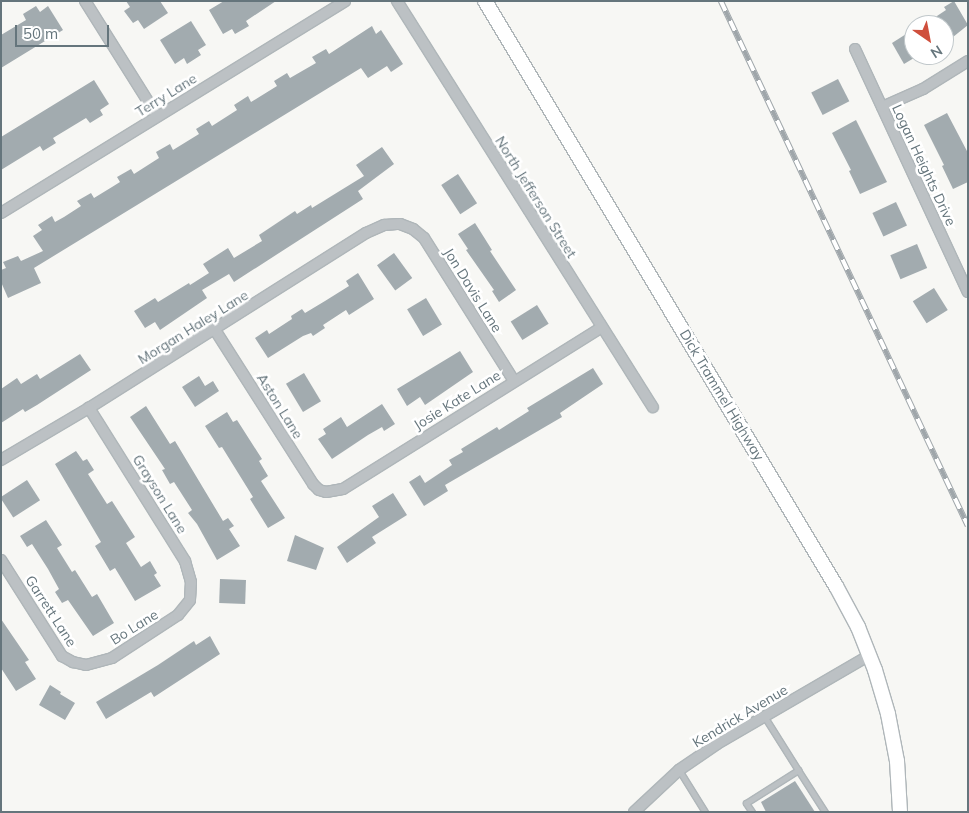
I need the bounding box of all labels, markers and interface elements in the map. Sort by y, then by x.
scale bar [18,15,111,47]
north arrow [904,15,954,65]
text: 50 m [23,24,58,43]
text: N [927,41,946,62]
street label: Terry Lane [132,70,200,120]
street label: Logan Heights Drive [889,102,959,228]
street label: North Jefferson Street [492,133,580,261]
street label: Jon Davis Lane [440,245,506,335]
street label: Morgan Haley Lane [135,286,251,368]
street label: Dick Trammel Highway [676,326,768,464]
street label: Josie Kate Lane [410,367,504,433]
street label: Aston Lane [253,370,307,442]
street label: Grayson Lane [129,452,191,536]
street label: Garrett Lane [22,572,80,650]
street label: Bo Lane [107,606,161,648]
street label: Kendrick Avenue [689,681,791,751]

